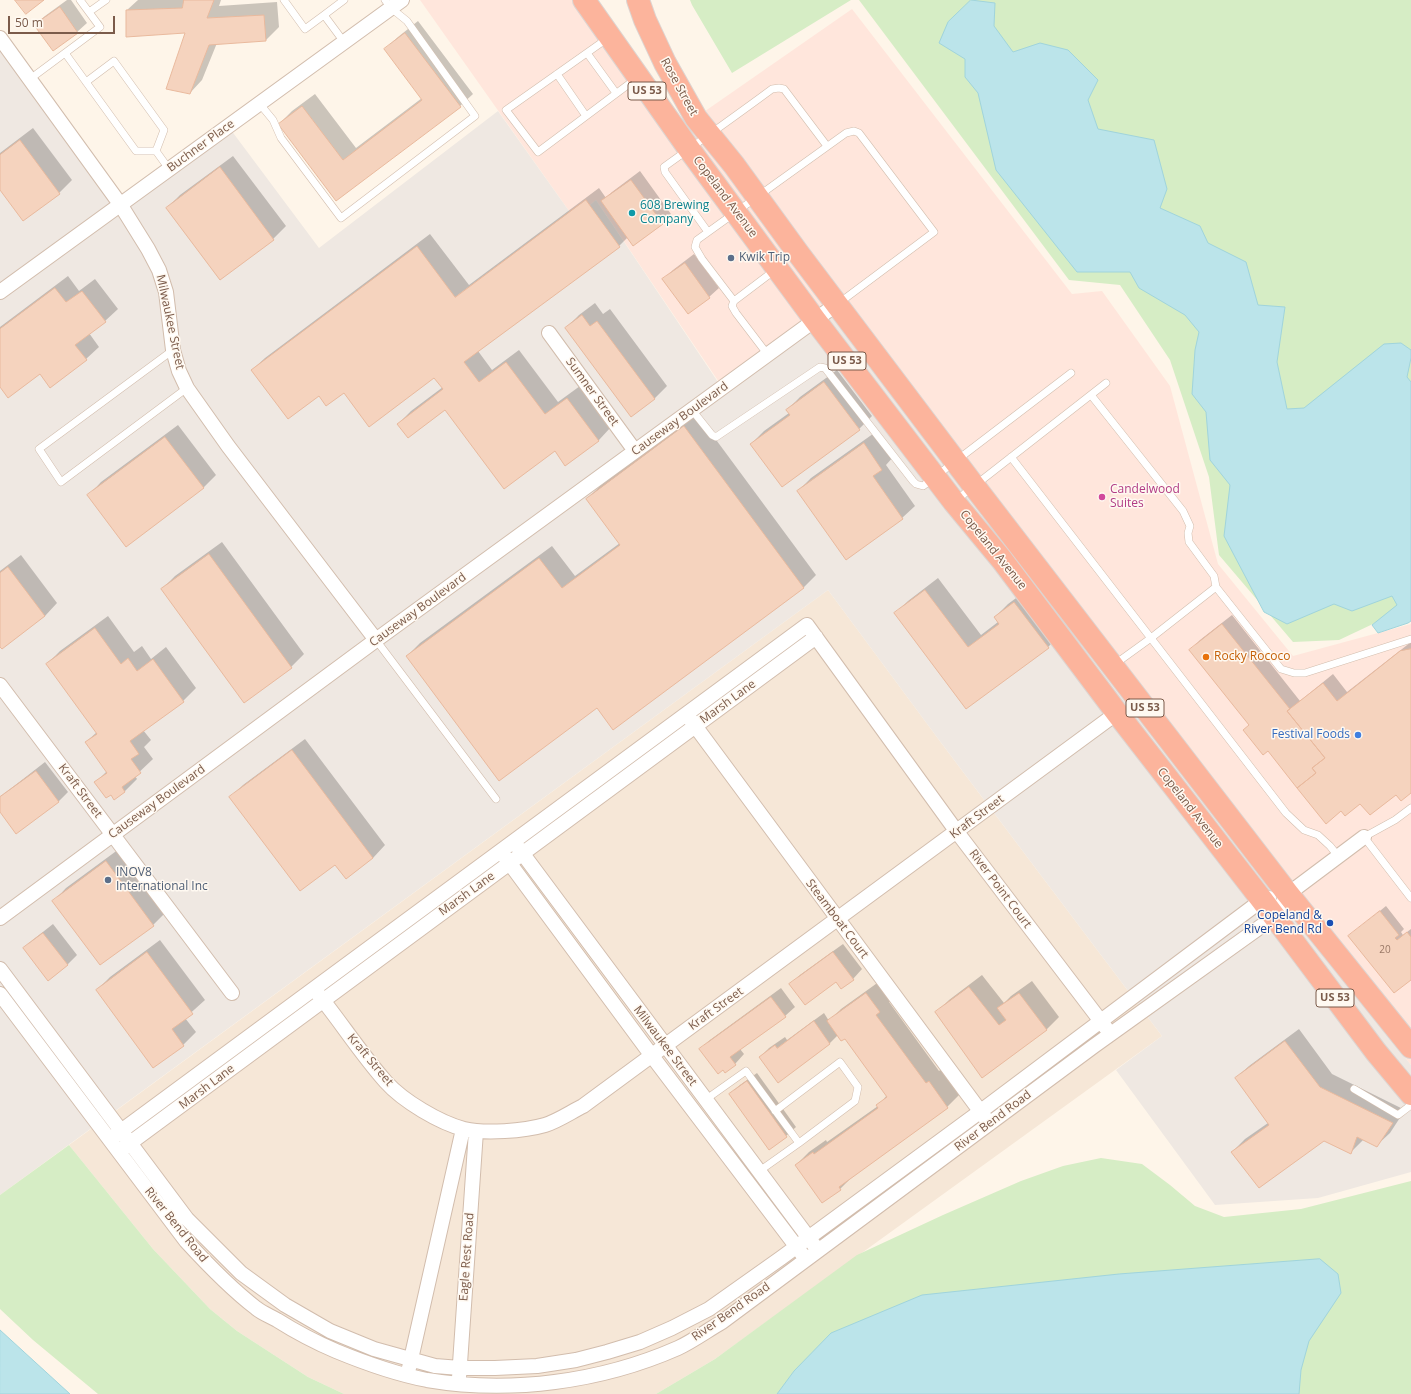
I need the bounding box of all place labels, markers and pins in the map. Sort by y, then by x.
place label: 608 Brewing Company [640,199,709,227]
marker: 608 Brewing Company [627,208,637,218]
place label: Kwik Trip [739,251,790,265]
marker: Kwik Trip [726,253,736,263]
place label: Candelwood Suites [1110,483,1180,511]
marker: Candelwood Suites [1097,492,1107,502]
place label: Rocky Rococo [1214,650,1290,664]
marker: Rocky Rococo [1201,652,1211,662]
place label: Festival Foods [1272,728,1350,742]
marker: Festival Foods [1353,730,1363,740]
place label: INOV8 International Inc [116,866,208,894]
marker: INOV8 International Inc [103,875,113,885]
place label: Copeland & River Bend Rd [1244,909,1322,937]
marker: Copeland & River Bend Rd [1325,918,1335,928]

